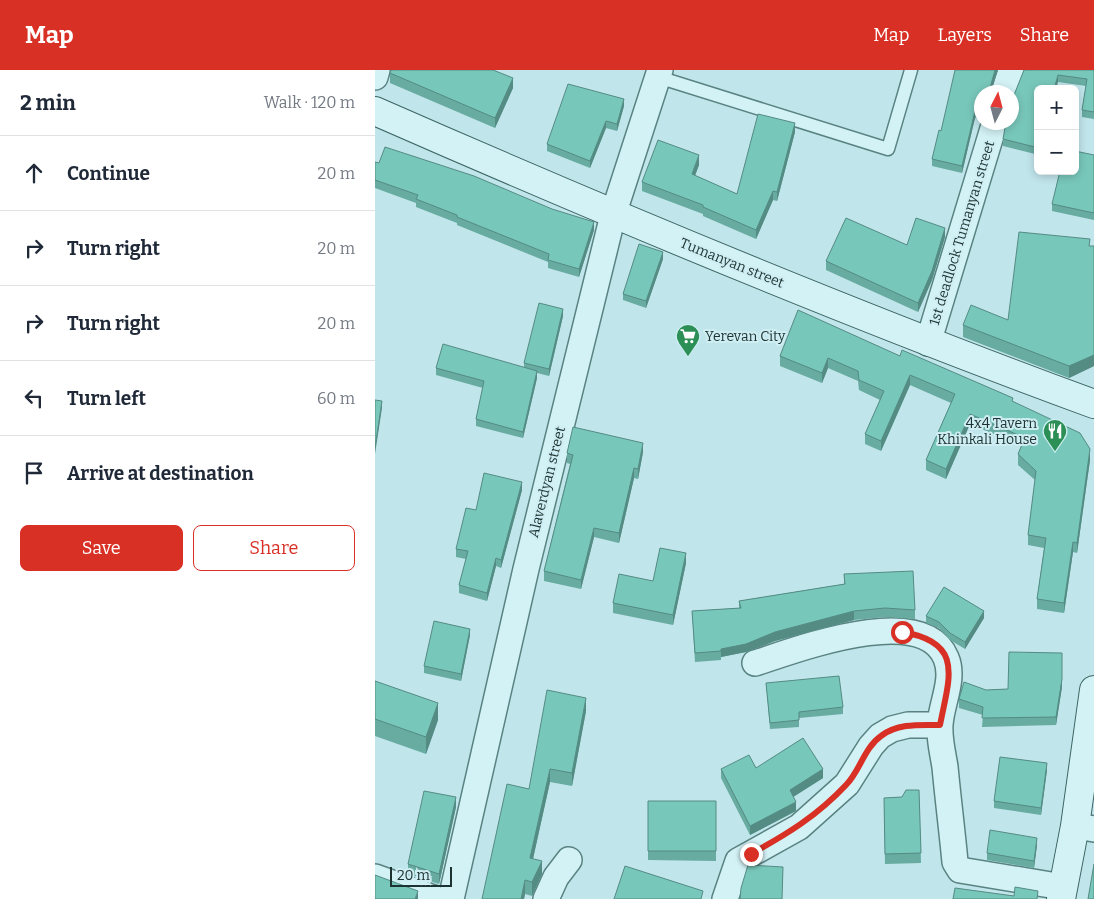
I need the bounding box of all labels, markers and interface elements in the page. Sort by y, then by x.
text: Map [25,21,74,49]
text: Map [873,24,909,46]
text: Layers [937,24,992,46]
text: Share [1020,24,1069,46]
north arrow [974,85,1019,130]
map controls [1034,85,1079,175]
button: + [1034,85,1079,130]
text: 2 min [20,90,76,116]
text: Walk · 120 m [264,93,355,112]
button: − [1034,130,1079,175]
street label: 1st deadlock Tumanyan street [926,139,998,327]
icon: ahead [20,159,48,187]
text: Continue [67,162,150,185]
text: 20 m [318,164,355,183]
icon: right [20,234,48,262]
street label: Tumanyan street [678,234,786,292]
text: Turn right [67,237,160,260]
text: 20 m [318,239,355,258]
icon: right [20,309,48,337]
text: Turn right [67,312,160,335]
text: 20 m [318,314,355,333]
supermarket icon: Yerevan City [675,323,701,357]
place label: Yerevan City [705,328,786,345]
icon: left [20,384,48,412]
text: Turn left [67,387,146,410]
text: 60 m [317,389,355,408]
place label: 4x4 Tavern Khinkali House [937,415,1037,448]
restaurant icon: 4x4 Tavern Khinkali House [1042,418,1068,452]
street label: Alaverdyan street [525,425,569,539]
icon: arrive [20,459,48,487]
text: Arrive at destination [67,462,254,485]
button: Save [20,525,183,571]
button: Share [193,525,355,571]
route start [891,621,914,644]
route end [740,843,763,866]
scale bar [390,864,453,887]
text: 20 m [397,867,430,884]

